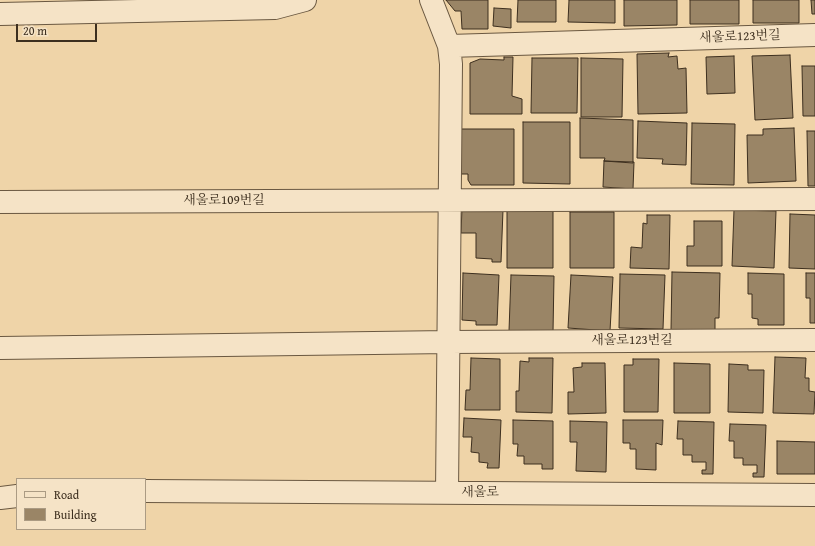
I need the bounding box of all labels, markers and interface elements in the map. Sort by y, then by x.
scale bar [18,16,99,42]
text: 20 m [23,22,47,39]
street label: 새울로123번길 [699,28,781,46]
street label: 새울로109번길 [183,193,265,209]
street label: 새울로123번길 [591,333,673,349]
legend [16,478,146,530]
street label: 새울로 [461,485,499,501]
text: Road [54,486,79,503]
text: Building [54,506,97,523]

